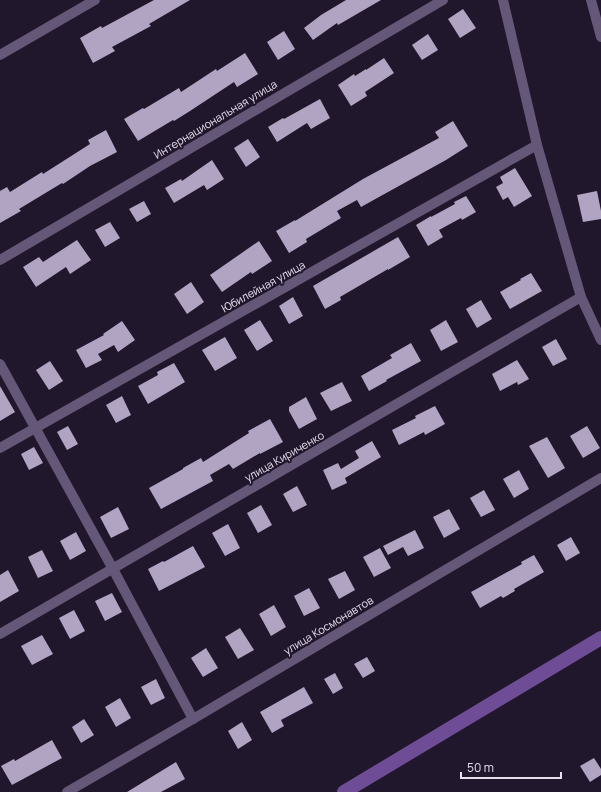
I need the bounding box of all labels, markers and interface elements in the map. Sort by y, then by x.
street label: Интернациональная улица [151,76,279,162]
street label: Юбилейная улица [218,257,308,315]
street label: улица Кириченко [241,427,327,485]
street label: улица Космонавтов [280,592,376,658]
scale bar [461,754,561,780]
text: 50 m [467,759,494,776]

